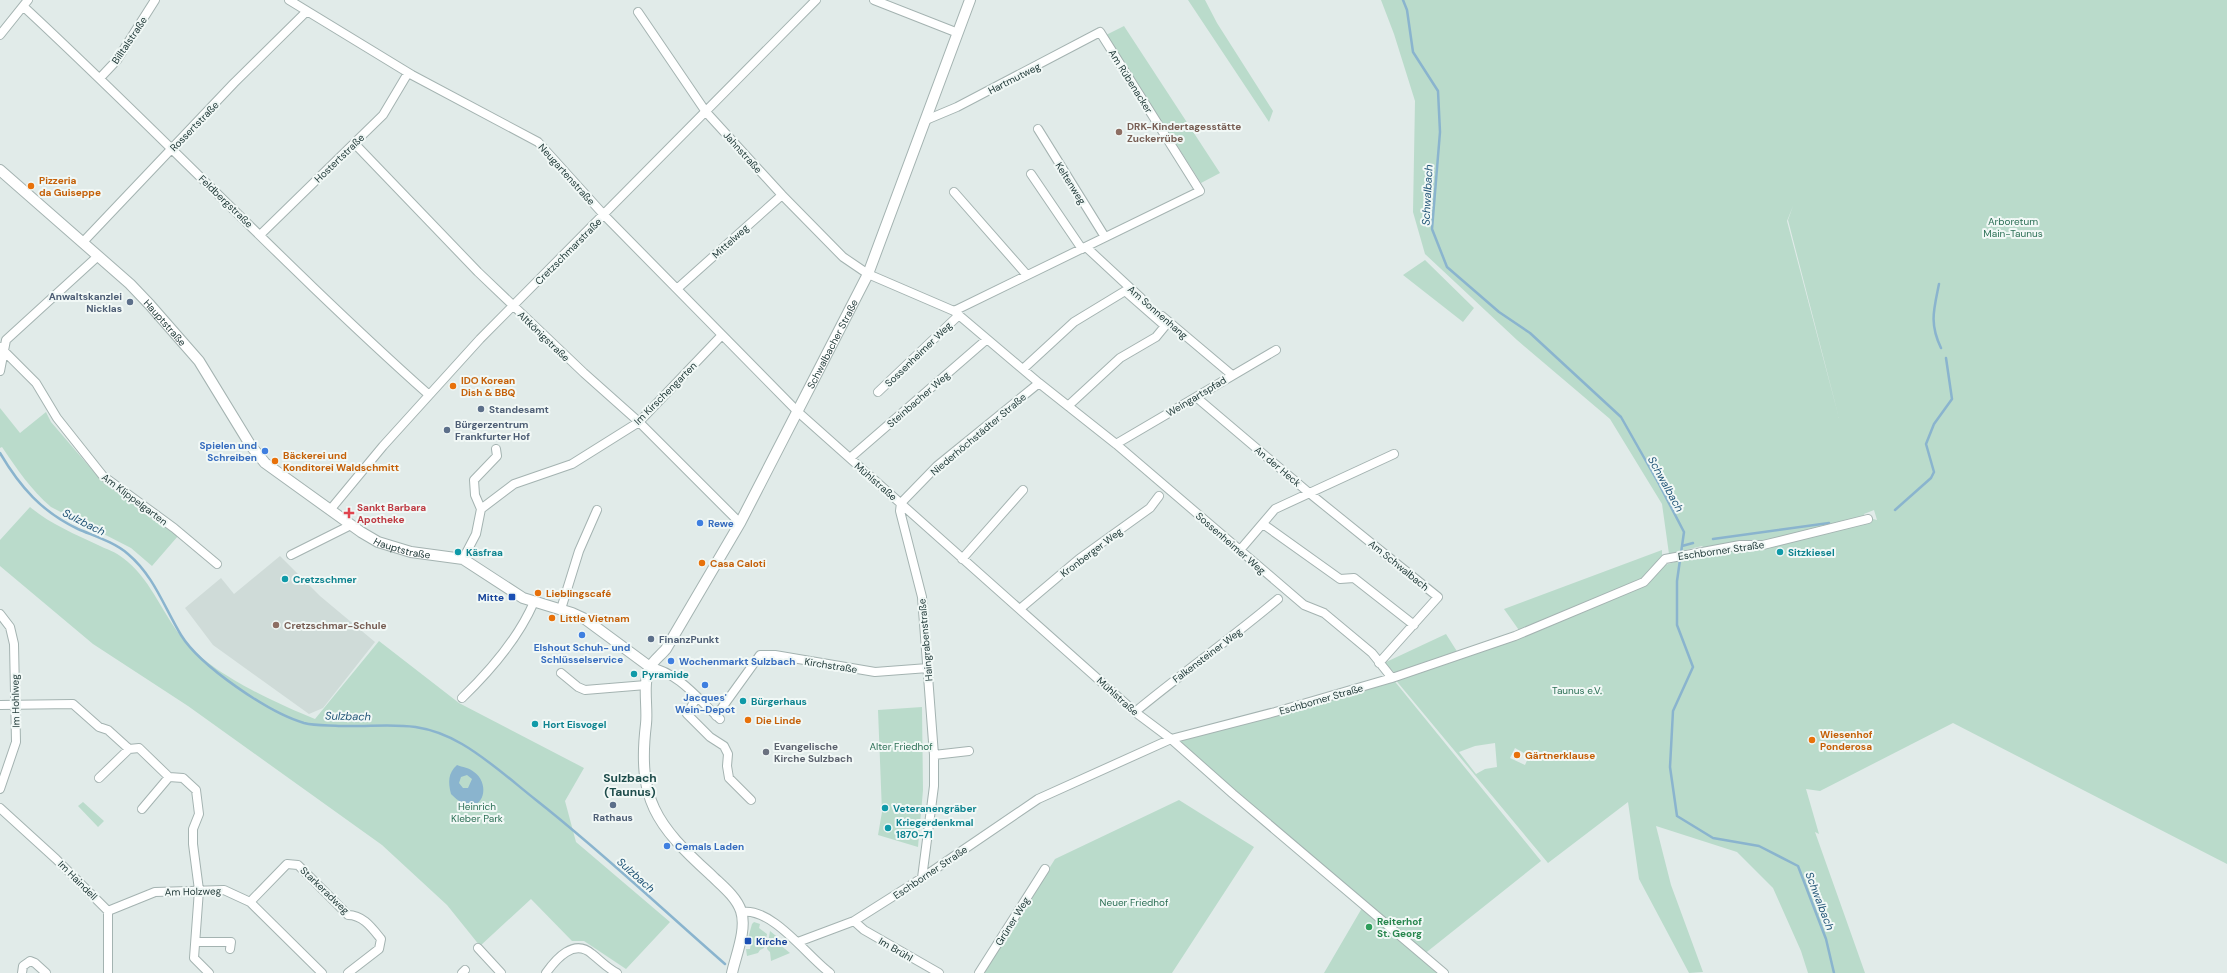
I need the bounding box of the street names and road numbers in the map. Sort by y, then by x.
street label: Billtalstraße [109,14,150,67]
street label: Am Rübenacker [1106,47,1156,116]
street label: Hartmutweg [986,60,1043,97]
street label: Rossertstraße [167,98,222,154]
street label: Jahnstraße [720,129,765,176]
street label: Hostertstraße [312,131,367,185]
street label: Neugartenstraße [536,141,598,208]
street label: Keltenweg [1053,160,1089,207]
street label: Feldbergstraße [196,172,256,231]
street label: Cretzschmarstraße [532,215,605,288]
street label: Mittelweg [709,221,752,261]
street label: Am Sonnenhang [1125,283,1191,342]
street label: Hauptstraße [141,297,189,349]
street label: Schwalbacher Straße [804,297,861,391]
street label: Altkönigstraße [515,308,573,365]
street label: Sossenheimer Weg [882,319,955,390]
street label: Im Kirschengarten [631,359,700,428]
street label: Steinbacher Weg [884,368,953,430]
street label: Weingartspfad [1164,373,1229,419]
street label: Niederhöchstädter Straße [928,390,1029,478]
street label: An der Heck [1252,443,1304,490]
street label: Mühlstraße [852,459,900,504]
street label: Am Klippelgarten [99,470,170,529]
street label: Sossenheimer Weg [1193,509,1269,578]
street label: Kronberger Weg [1058,525,1125,580]
street label: Hauptstraße [371,535,432,562]
street label: Am Schwalbach [1366,537,1432,594]
street label: Eschborner Straße [1677,538,1765,563]
street label: Haingrabenstraße [915,598,936,682]
street label: Falkensteiner Weg [1170,625,1245,686]
street label: Kirchstraße [804,655,859,676]
street label: Im Hohlweg [9,674,22,728]
street label: Mühlstraße [1094,674,1142,719]
street label: Eschborner Straße [1278,681,1365,718]
street label: Eschborner Straße [891,843,970,902]
street label: Im Haindell [55,858,100,903]
street label: Starkeradweg [297,864,352,917]
street label: Am Holzweg [165,885,222,898]
street label: Grüner Weg [992,894,1033,948]
street label: Im Brühl [876,934,915,964]

